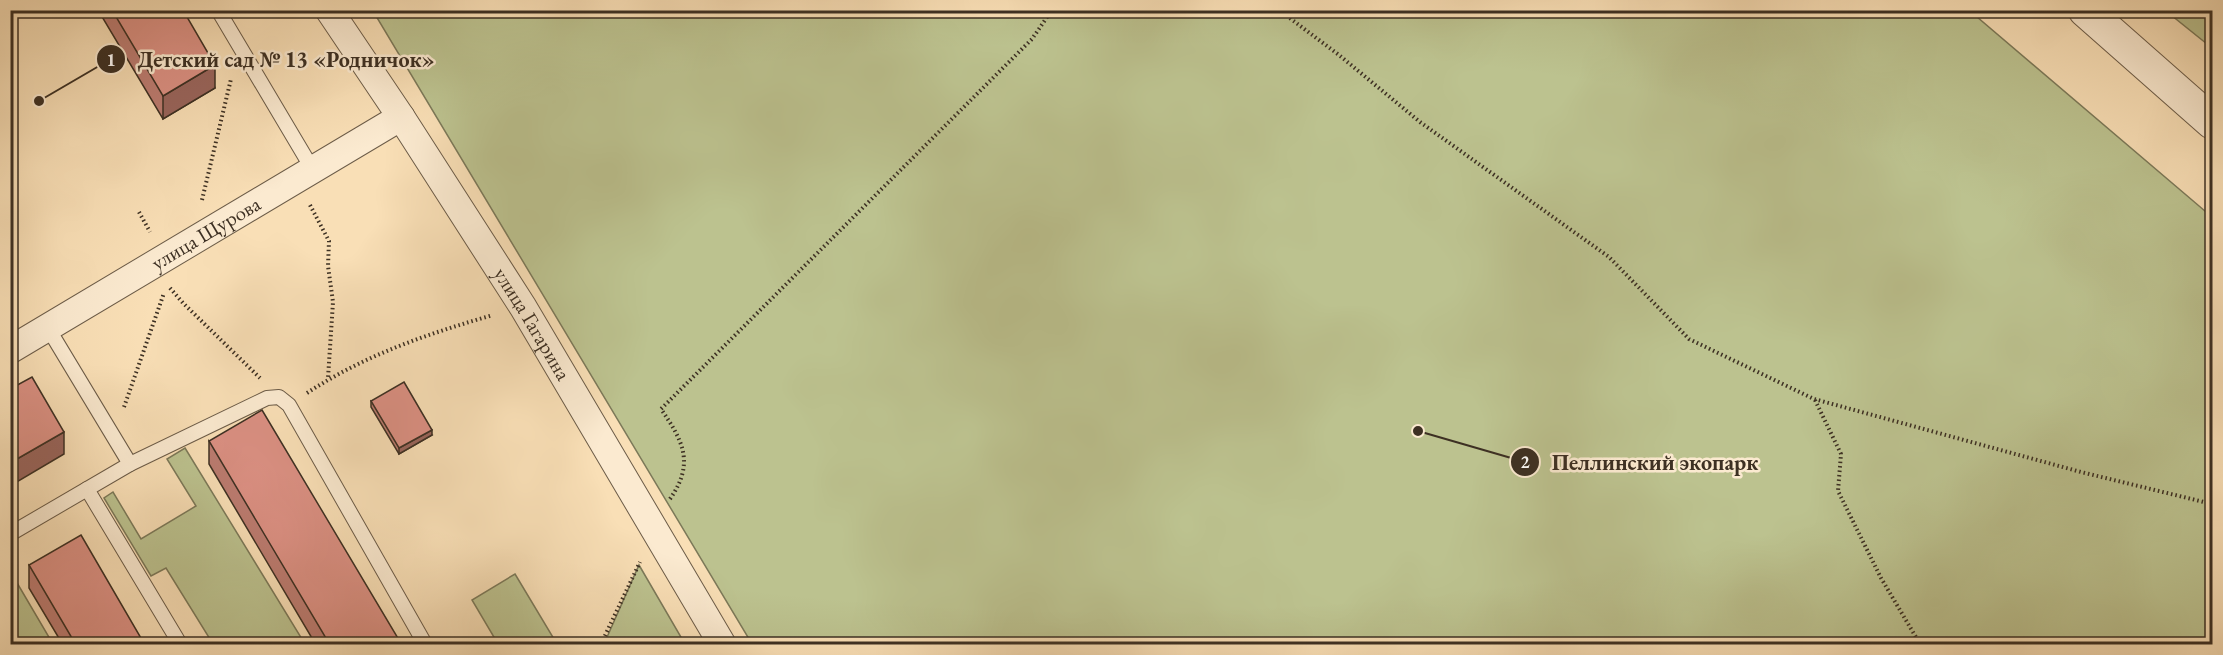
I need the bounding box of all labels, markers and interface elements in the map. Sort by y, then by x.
callout: Детский сад № 13 «Родничок» [96,39,447,79]
text: Детский сад № 13 «Родничок» [137,45,435,74]
text: 1 [106,48,116,71]
street label: улица Щурова [146,190,266,276]
street label: улица Гагарина [488,262,578,386]
callout: Пеллинский экопарк [1510,442,1770,482]
text: Пеллинский экопарк [1552,448,1759,477]
text: 2 [1520,450,1530,473]

